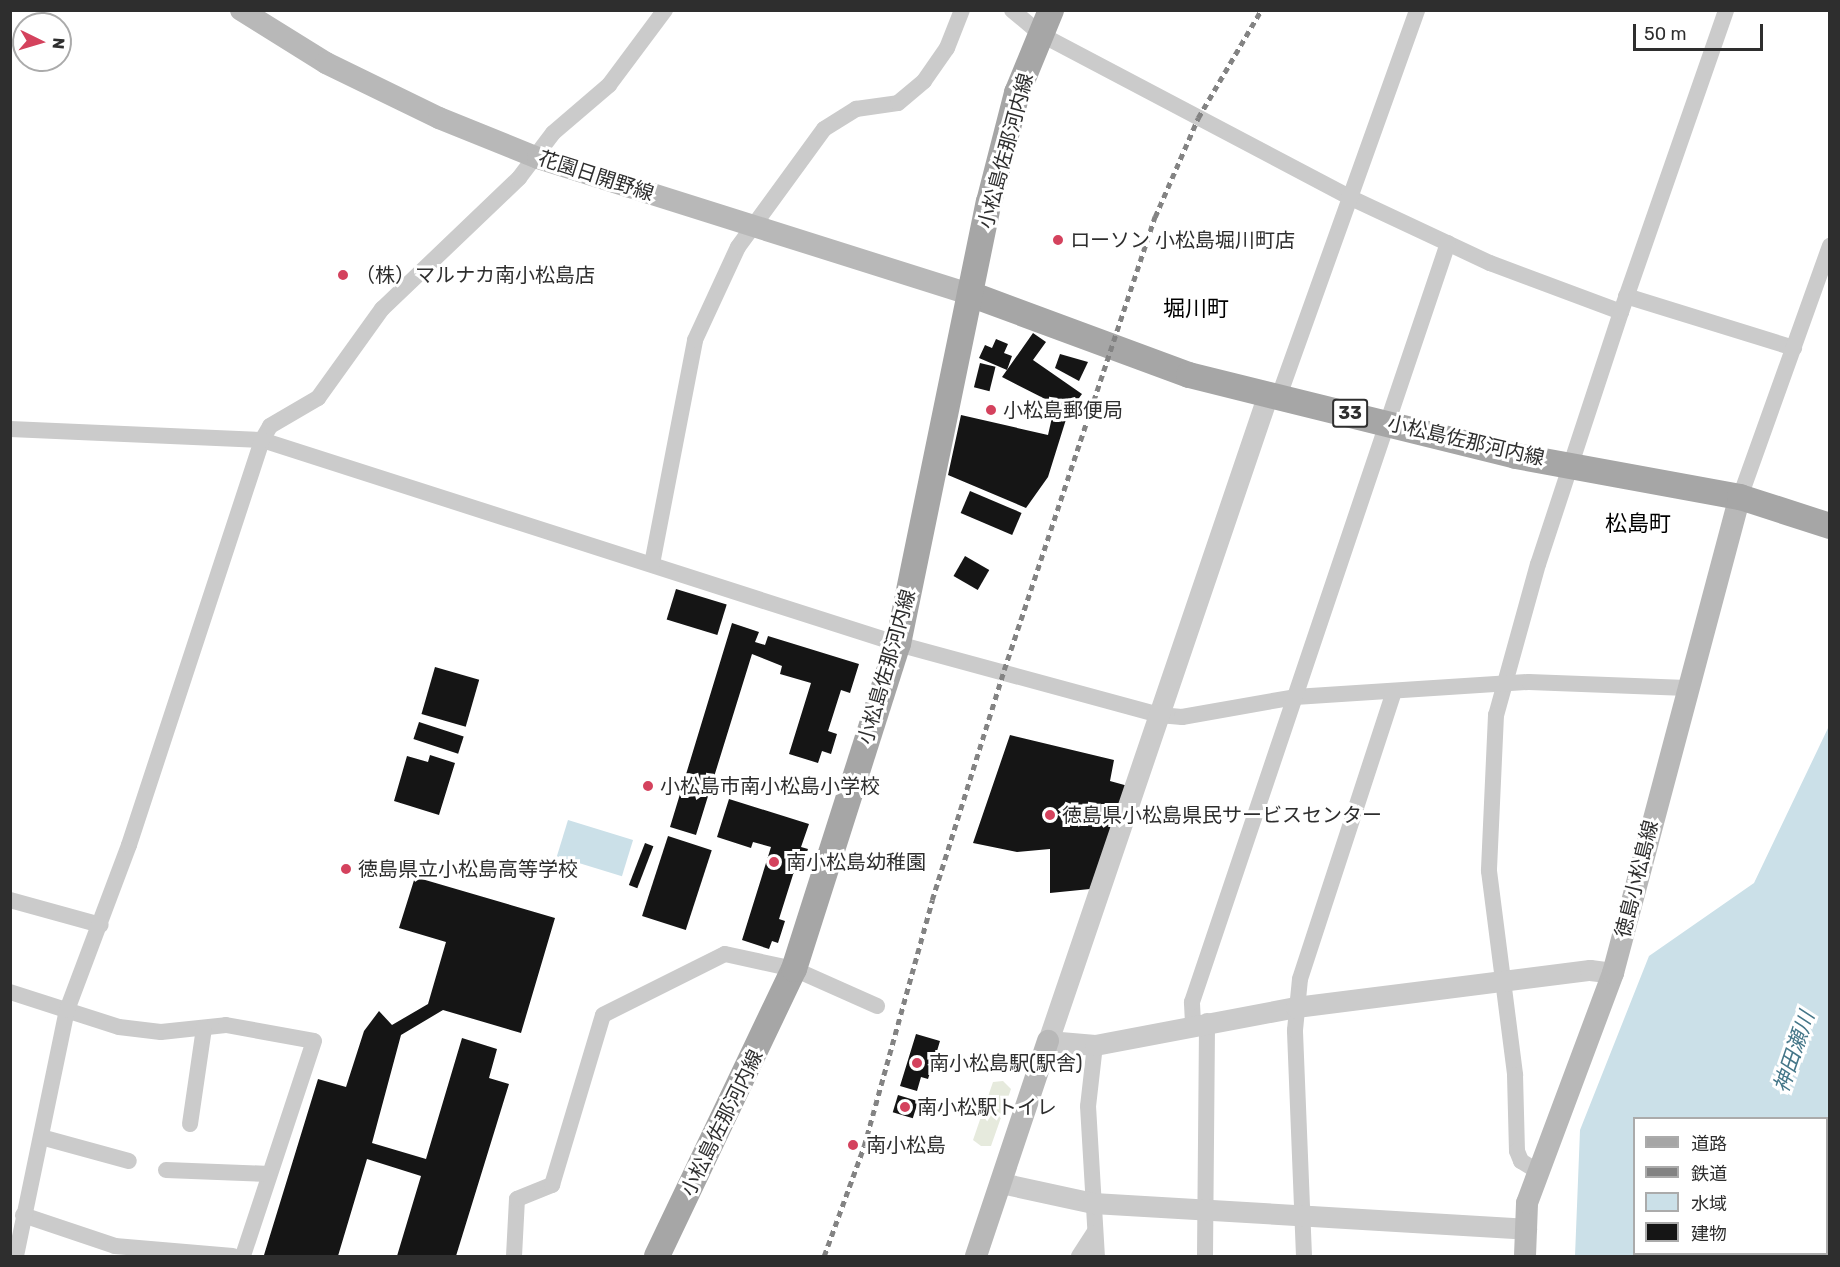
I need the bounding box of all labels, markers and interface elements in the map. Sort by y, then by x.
north arrow [12,12,72,72]
scale bar [1636,12,1766,50]
text: 50 m [1644,23,1687,45]
text: N [48,37,68,50]
street label: 小松島佐那河内線 [974,71,1038,231]
street label: 花園日開野線 [535,146,657,206]
place label: ローソン 小松島堀川町店 [1070,228,1295,252]
marker: ローソン 小松島堀川町店 [1051,233,1065,247]
place label: （株）マルナカ南小松島店 [355,263,595,287]
marker: （株）マルナカ南小松島店 [336,268,350,282]
district label: 堀川町 [1163,296,1229,322]
place label: 小松島郵便局 [1003,398,1123,422]
road number: 33 [1332,398,1368,428]
marker: 小松島郵便局 [984,403,998,417]
street label: 小松島佐那河内線 [1385,411,1547,471]
district label: 松島町 [1605,511,1671,537]
street label: 小松島佐那河内線 [853,587,921,747]
place label: 小松島市南小松島小学校 [660,774,880,798]
marker: 小松島市南小松島小学校 [641,779,655,793]
place label: 徳島県小松島県民サービスセンター [1062,803,1382,827]
marker: 徳島県小松島県民サービスセンター [1043,808,1057,822]
street label: 徳島小松島線 [1611,818,1663,940]
place label: 南小松島幼稚園 [786,850,926,874]
marker: 南小松島幼稚園 [767,855,781,869]
place label: 徳島県立小松島高等学校 [358,857,578,881]
marker: 徳島県立小松島高等学校 [339,862,353,876]
water label: 神田瀬川 [1768,1008,1820,1096]
street label: 小松島佐那河内線 [676,1046,768,1200]
place label: 南小松島駅(駅舎) [929,1051,1083,1075]
marker: 南小松島駅(駅舎) [910,1056,924,1070]
place label: 南小松駅トイレ [917,1095,1057,1119]
marker: 南小松駅トイレ [898,1100,912,1114]
legend [1633,1117,1828,1255]
place label: 南小松島 [866,1133,946,1157]
text: 道路 [1691,1133,1727,1155]
marker: 南小松島 [844,1136,862,1154]
text: 鉄道 [1691,1163,1727,1185]
text: 水域 [1691,1193,1727,1215]
text: 建物 [1691,1223,1727,1245]

